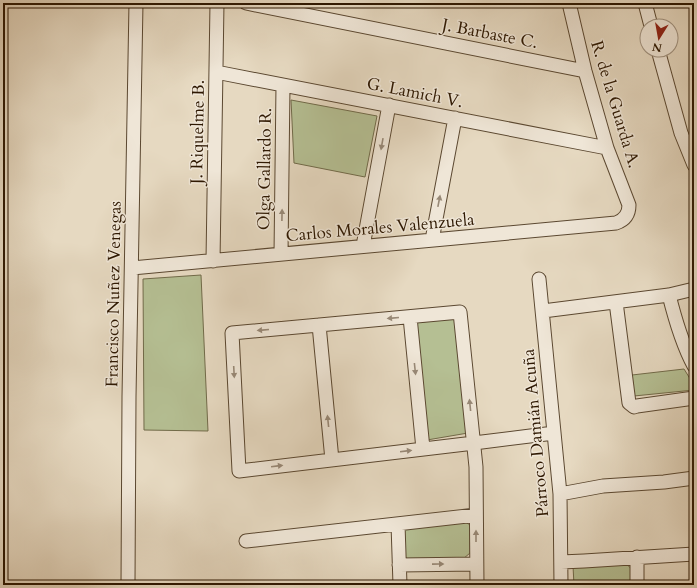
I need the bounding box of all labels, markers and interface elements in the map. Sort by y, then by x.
street label: J. Barbaste C. [437,12,540,54]
north arrow [639,18,679,58]
street label: R. de la Guarda A. [585,38,646,171]
text: N [651,39,663,56]
street label: G. Lamich V. [365,72,465,113]
street label: J. Riquelme B. [185,80,210,187]
street label: Olga Gallardo R. [252,108,277,230]
one-way arrow [379,138,385,150]
one-way arrow [436,195,442,208]
street label: Francisco Nuñez Venegas [100,200,127,387]
one-way arrow [279,208,285,221]
street label: Carlos Morales Valenzuela [285,208,476,247]
one-way arrow [387,315,399,322]
one-way arrow [257,327,269,333]
street label: Párroco Damián Acuña [517,347,554,518]
one-way arrow [412,363,419,376]
one-way arrow [231,366,237,379]
one-way arrow [466,398,473,411]
one-way arrow [325,415,332,427]
one-way arrow [400,448,413,454]
one-way arrow [271,463,283,469]
one-way arrow [473,529,479,542]
one-way arrow [432,561,444,568]

